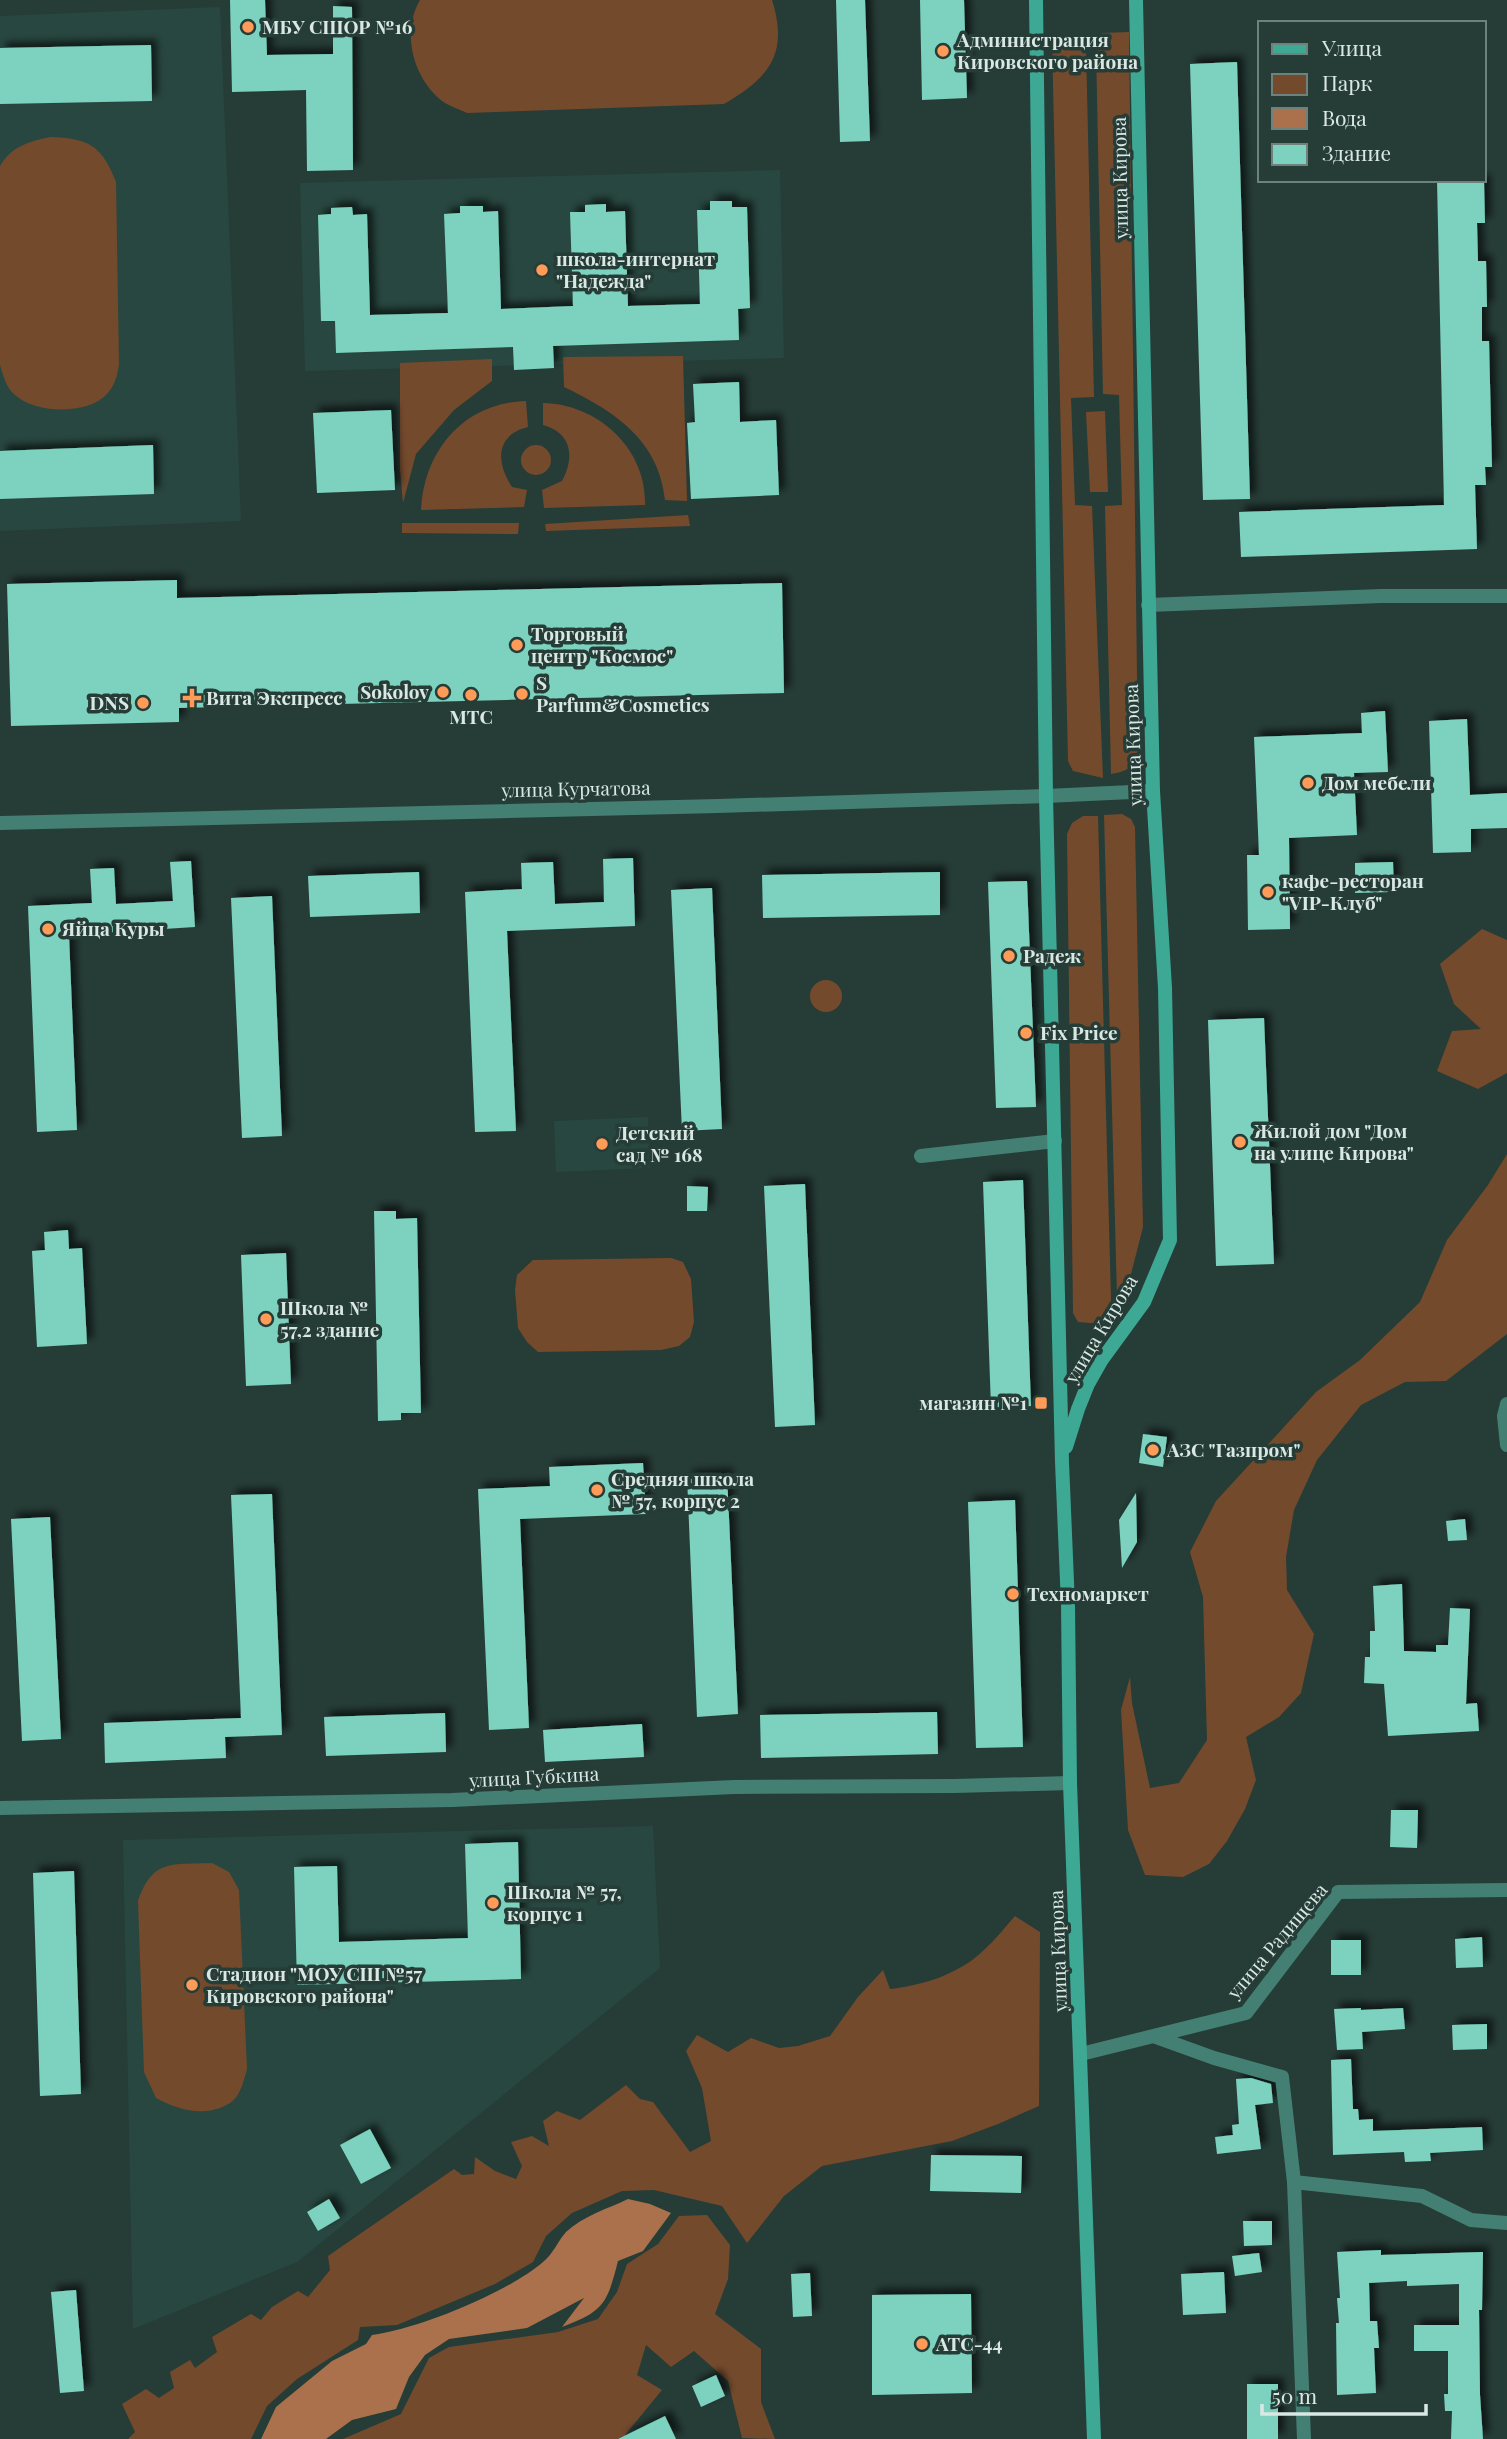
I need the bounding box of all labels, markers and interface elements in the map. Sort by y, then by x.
place label: МБУ СШОР №16 [262,13,413,39]
marker: МБУ СШОР №16 [240,19,256,35]
legend [1258,21,1486,182]
place label: Администрация Кировского района [956,26,1138,74]
text: Улица [1321,33,1383,61]
marker: Администрация Кировского района [935,43,951,59]
text: Парк [1322,68,1372,96]
text: Вода [1322,103,1367,131]
street label: улица Кирова [1105,116,1133,240]
text: Здание [1322,138,1391,166]
place label: школа-интернат "Надежда" [556,245,715,293]
marker: школа-интернат "Надежда" [534,262,550,278]
place label: Торговый центр "Космос" [531,620,673,668]
marker: Торговый центр "Космос" [509,637,525,653]
place label: S Parfum&Cosmetics [536,669,710,717]
place label: Sokolov [360,678,429,704]
street label: улица Кирова [1117,683,1147,808]
place label: Вита Экспресс [206,684,343,710]
marker: Sokolov [435,684,451,700]
marker: S Parfum&Cosmetics [514,686,530,702]
marker: МТС [463,687,479,703]
place label: DNS [90,689,129,715]
marker: Вита Экспресс [184,690,200,706]
marker: DNS [135,695,151,711]
place label: МТС [449,703,493,729]
place label: Дом мебели [1322,769,1431,795]
street label: улица Курчатова [500,774,651,802]
marker: Дом мебели [1300,775,1316,791]
place label: кафе-ресторан "VIP-Клуб" [1282,867,1424,915]
marker: кафе-ресторан "VIP-Клуб" [1260,884,1276,900]
place label: Яйца Куры [61,915,165,941]
marker: Яйца Куры [40,921,56,937]
place label: Радеж [1023,942,1082,968]
marker: Радеж [1001,948,1017,964]
place label: Fix Price [1040,1019,1118,1045]
marker: Fix Price [1018,1025,1034,1041]
place label: Жилой дом "Дом на улице Кирова" [1253,1117,1414,1165]
place label: Детский сад № 168 [616,1119,703,1167]
marker: Жилой дом "Дом на улице Кирова" [1232,1134,1248,1150]
marker: Детский сад № 168 [594,1136,610,1152]
street label: улица Кирова [1057,1269,1143,1388]
place label: Школа № 57,2 здание [280,1294,379,1342]
marker: Школа № 57,2 здание [258,1311,274,1327]
place label: магазин №1 [919,1389,1027,1415]
marker: магазин №1 [1033,1395,1049,1411]
place label: АЗС "Газпром" [1166,1436,1300,1462]
marker: АЗС "Газпром" [1145,1442,1161,1458]
place label: Средняя школа № 57, корпус 2 [611,1465,754,1513]
marker: Средняя школа № 57, корпус 2 [589,1482,605,1498]
place label: Техномаркет [1027,1580,1149,1606]
marker: Техномаркет [1005,1586,1021,1602]
street label: улица Губкина [467,1760,600,1792]
street label: улица Радищева [1219,1877,1333,2005]
place label: Школа № 57, корпус 1 [507,1878,622,1926]
street label: улица Кирова [1042,1889,1072,2014]
marker: Школа № 57, корпус 1 [485,1895,501,1911]
place label: Стадион "МОУ СШ №57 Кировского района" [206,1960,423,2008]
marker: Стадион "МОУ СШ №57 Кировского района" [184,1977,200,1993]
place label: АТС-44 [935,2330,1003,2356]
marker: АТС-44 [914,2336,930,2352]
scale bar [1262,2372,1426,2416]
text: 50 m [1272,2381,1318,2409]

